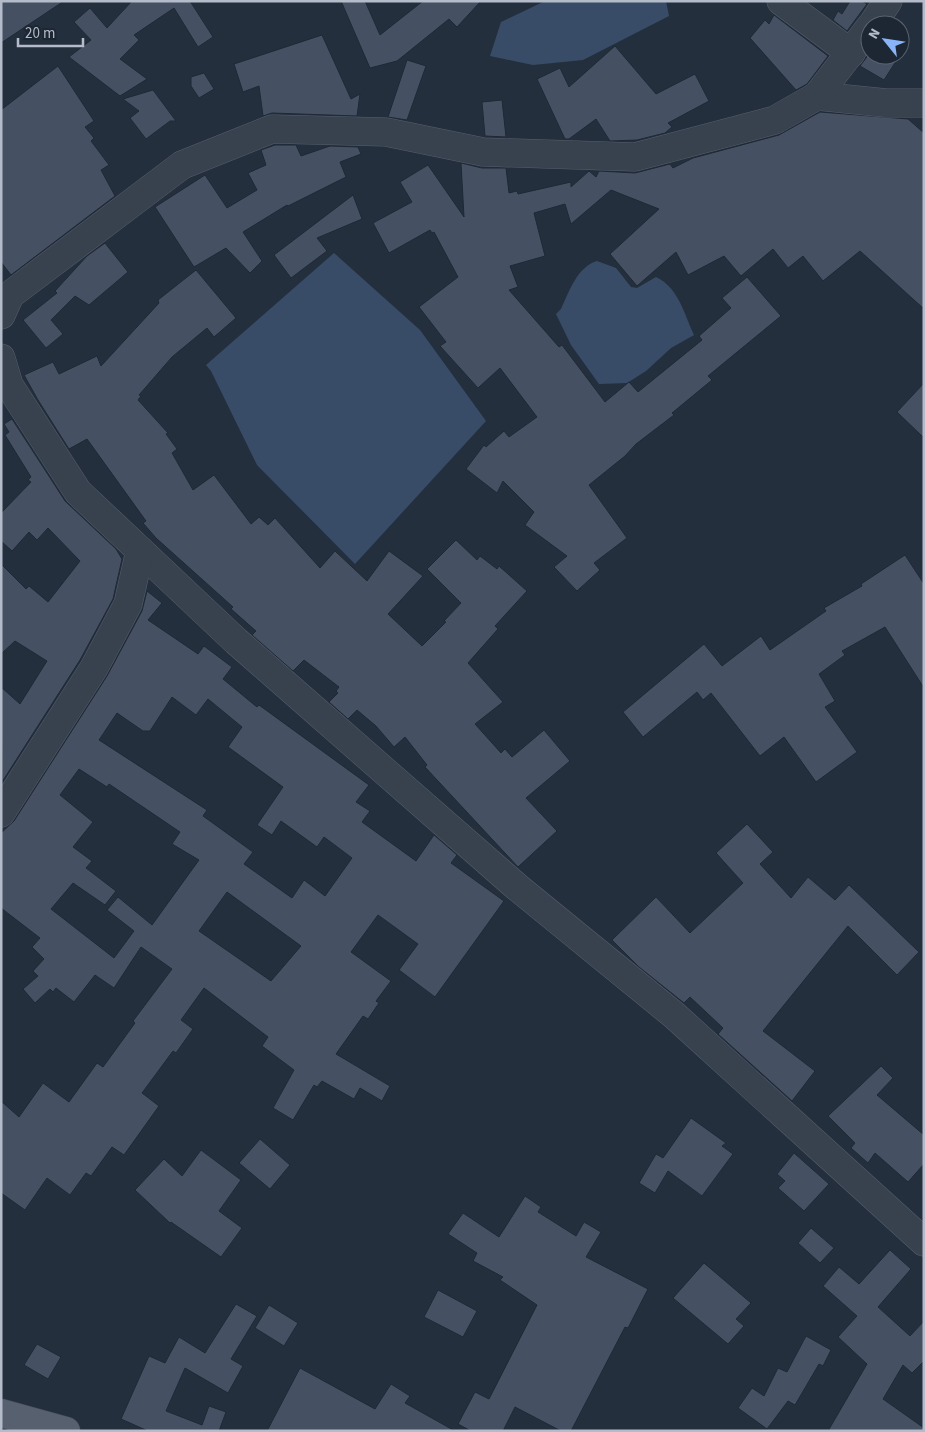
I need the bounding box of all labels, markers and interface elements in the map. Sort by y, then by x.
scale bar [18,15,82,47]
north arrow [860,15,910,65]
text: 20 m [25,23,55,44]
text: N [864,25,886,43]

